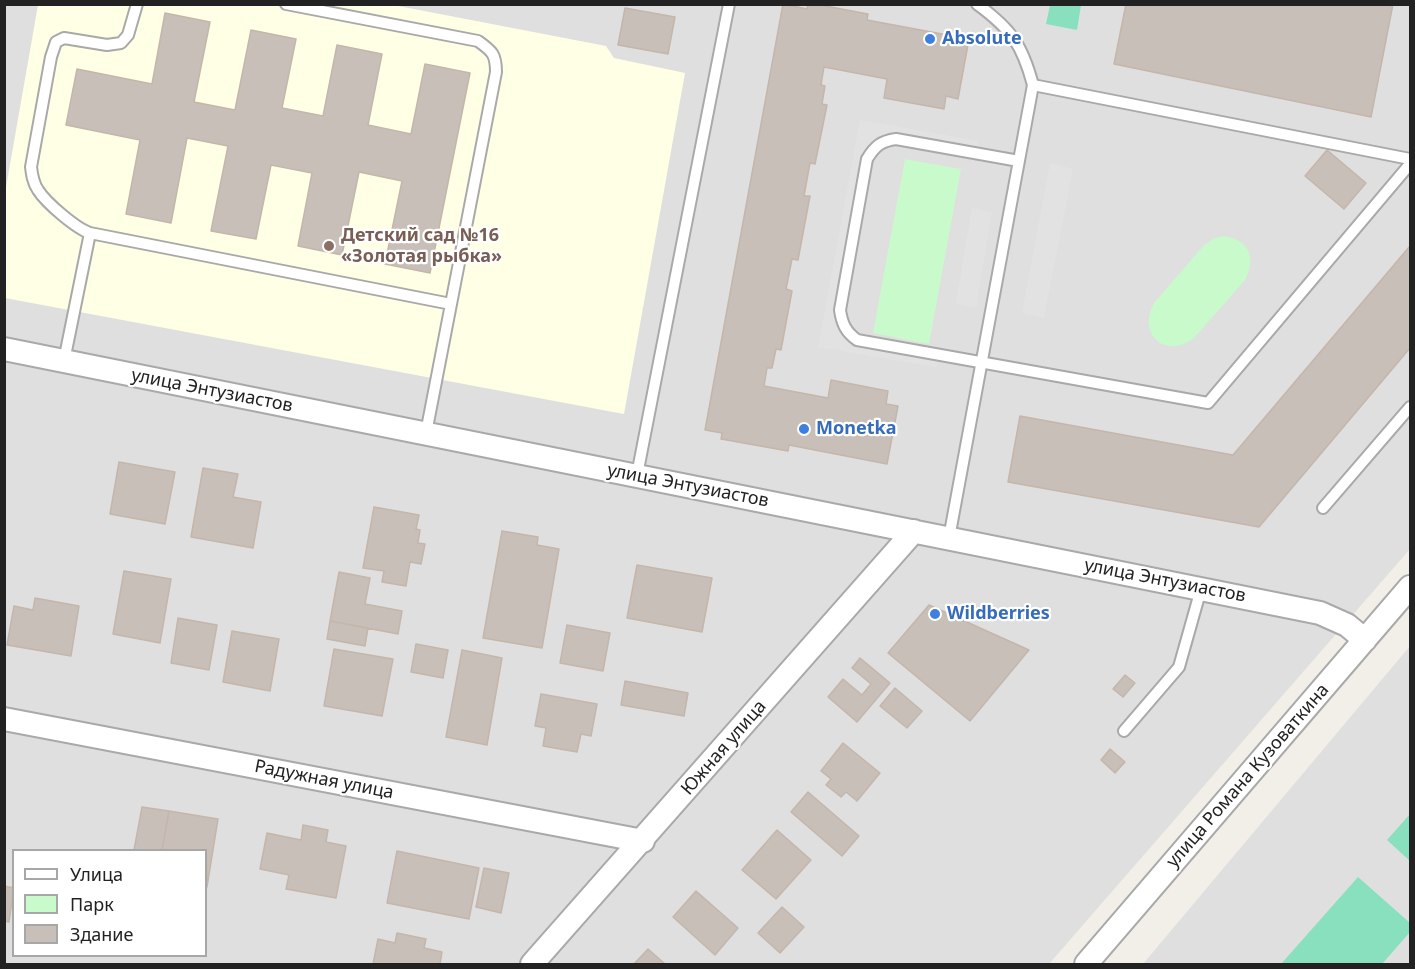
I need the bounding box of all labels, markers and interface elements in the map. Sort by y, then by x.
place label: Absolute [942,28,1022,50]
marker: Absolute [923,32,937,46]
place label: Детский сад №16 «Золотая рыбка» [341,225,502,268]
marker: Детский сад №16 «Золотая рыбка» [322,239,336,253]
street label: улица Энтузиастов [130,365,294,417]
place label: Monetka [816,418,896,440]
marker: Monetka [797,422,811,436]
street label: улица Энтузиастов [606,460,770,512]
street label: улица Энтузиастов [1083,555,1247,607]
place label: Wildberries [947,603,1050,625]
marker: Wildberries [928,607,942,621]
street label: улица Романа Кузоваткина [1162,680,1334,872]
street label: Южная улица [677,696,771,800]
street label: Радужная улица [253,756,395,804]
legend [12,849,207,957]
text: Улица [70,862,123,886]
text: Парк [70,892,114,916]
text: Здание [70,922,133,946]

